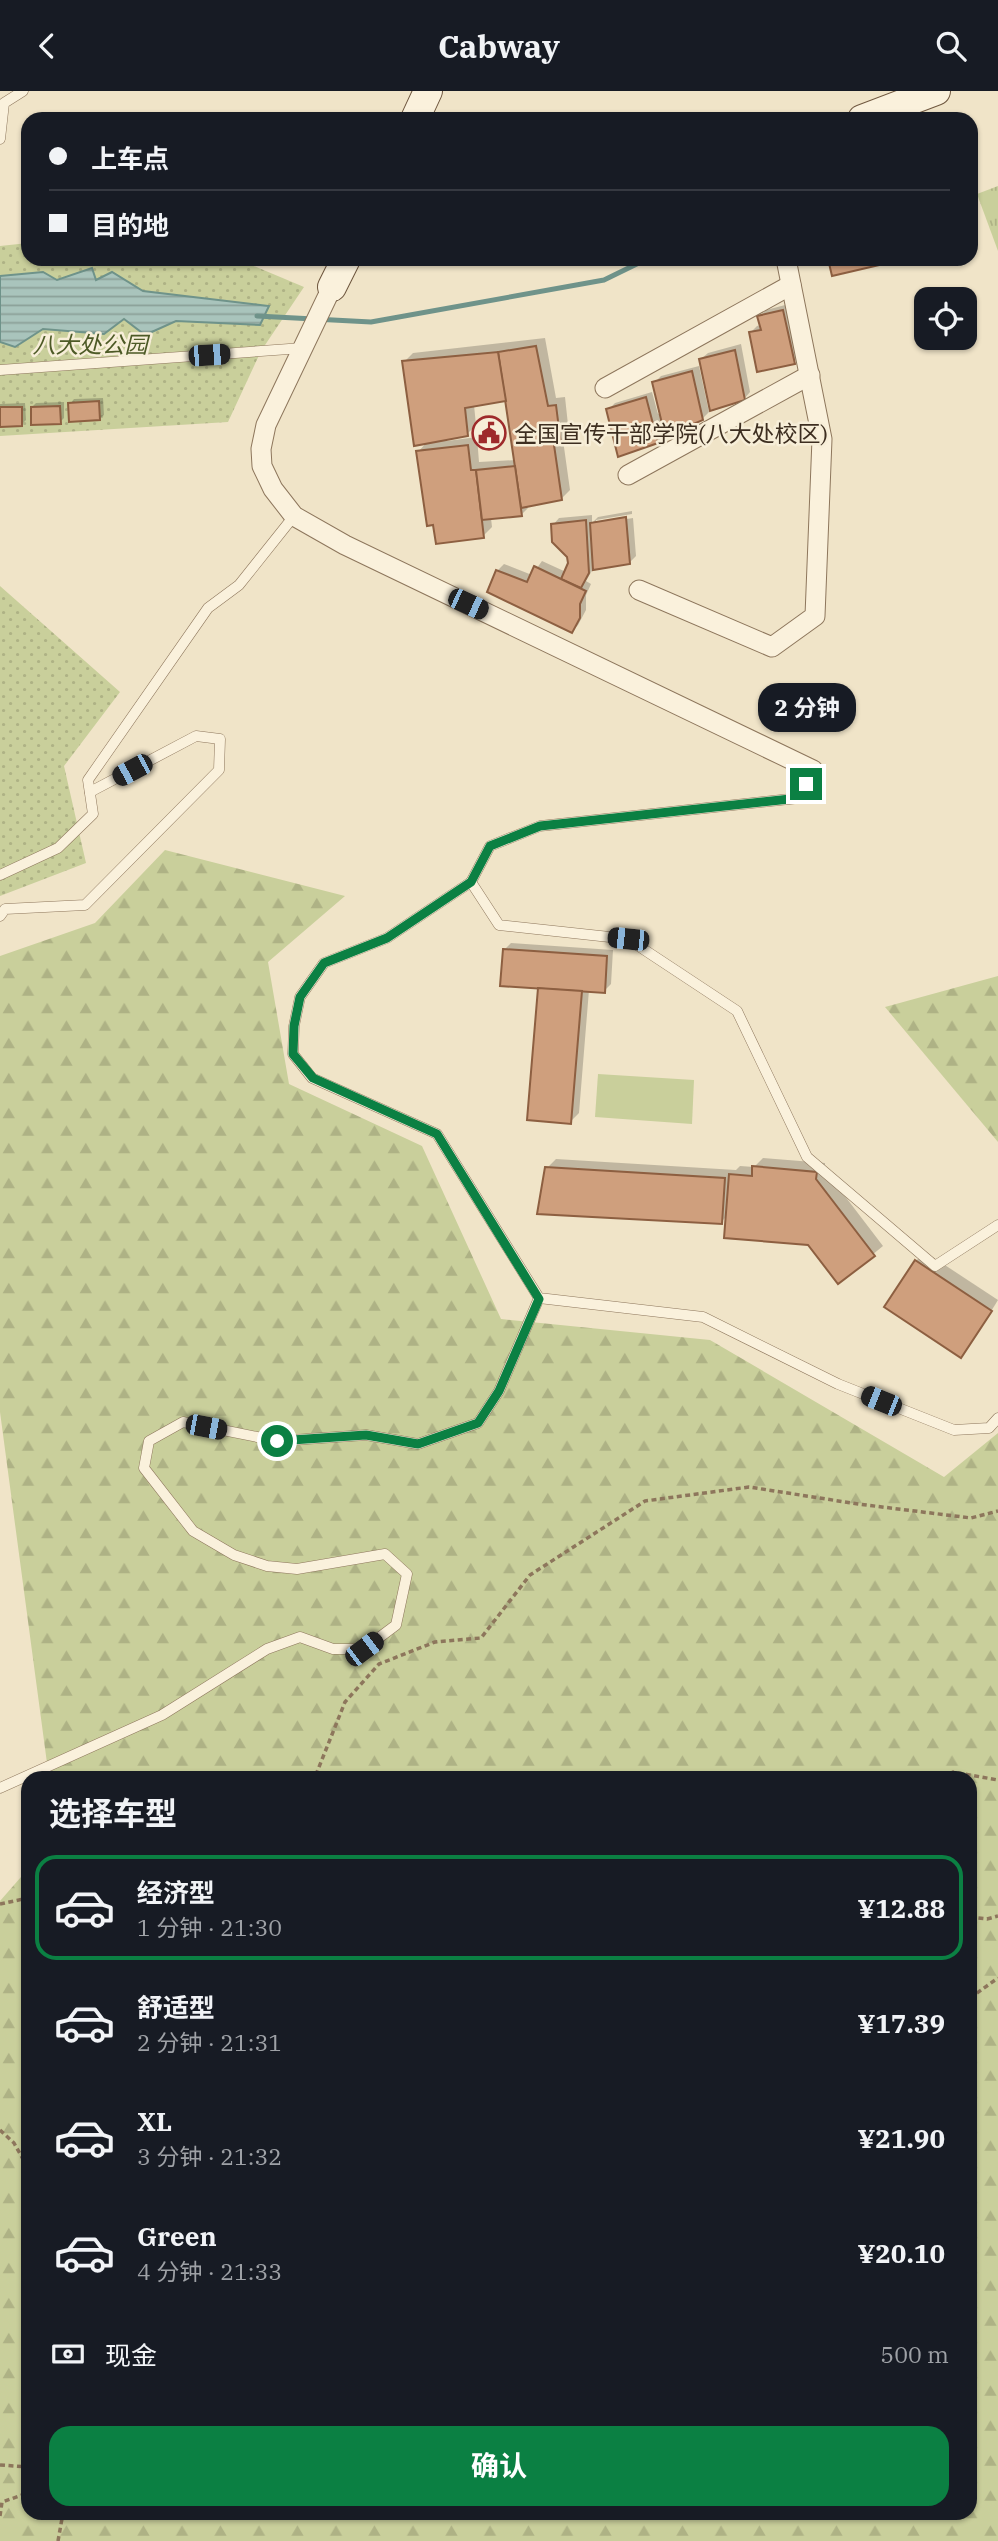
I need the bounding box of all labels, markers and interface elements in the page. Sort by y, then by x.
text: Cabway [438,25,560,67]
icon: back [28,27,66,65]
icon: search [932,27,970,65]
text: 上车点 [91,141,169,175]
text: 目的地 [91,208,169,242]
map controls [914,287,977,350]
button: locate [914,287,977,350]
park label: 八大处公园 [33,329,151,359]
car [188,343,231,367]
public building icon: 全国宣传干部学院(八大处校区) [470,414,508,452]
place label: 全国宣传干部学院(八大处校区) [514,418,828,448]
car [445,586,492,622]
callout: 2 分钟 [757,683,855,731]
text: 2 分钟 [774,692,840,722]
car [109,751,156,789]
route end [790,768,822,800]
car [607,926,650,952]
car [858,1383,905,1419]
car [184,1413,229,1441]
route start [261,1425,293,1457]
car [341,1628,388,1670]
text: 选择车型 [49,1792,177,1834]
text: 经济型 [137,1875,215,1909]
icon: car [53,1876,116,1939]
text: ¥12.88 [858,1891,945,1925]
text: 1 分钟 · 21:30 [137,1912,282,1942]
text: 舒适型 [137,1990,215,2024]
icon: car [53,1991,116,2054]
text: ¥17.39 [858,2006,945,2040]
text: 2 分钟 · 21:31 [137,2027,282,2057]
text: XL [137,2104,172,2138]
icon: car [53,2106,116,2169]
text: ¥21.90 [858,2121,945,2155]
text: 3 分钟 · 21:32 [137,2141,282,2171]
text: Green [137,2219,217,2253]
icon: car [53,2221,116,2284]
text: ¥20.10 [858,2236,945,2270]
text: 4 分钟 · 21:33 [137,2256,282,2286]
icon: cash [49,2335,87,2373]
text: 现金 [105,2338,157,2372]
text: 500 m [880,2339,949,2369]
button: 确认 [49,2426,949,2506]

